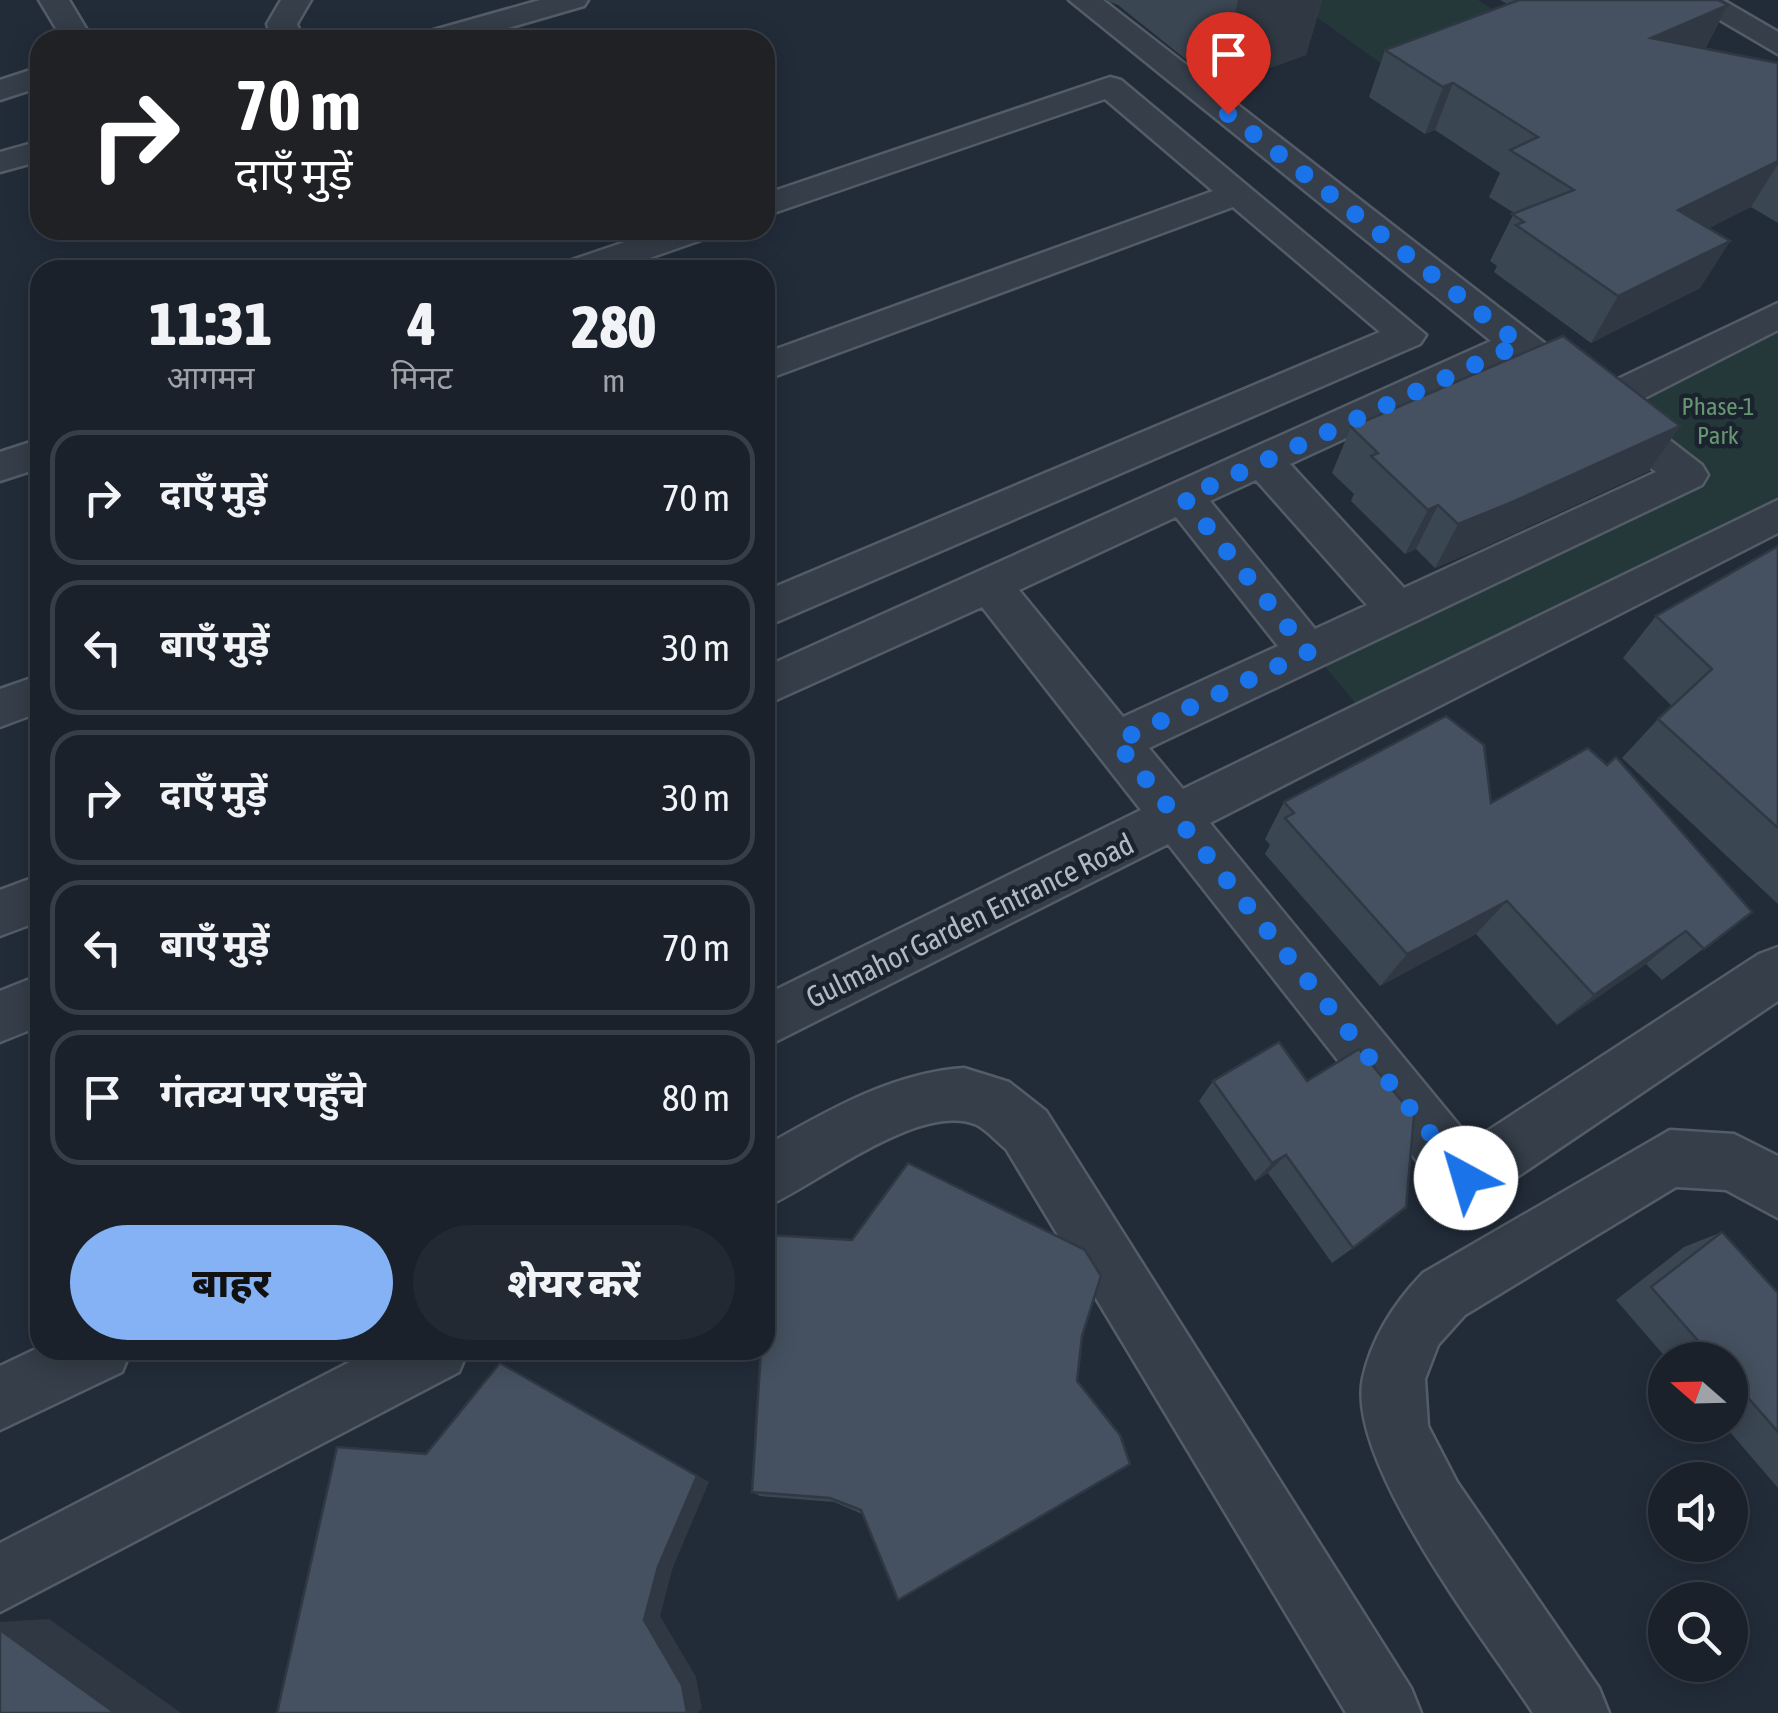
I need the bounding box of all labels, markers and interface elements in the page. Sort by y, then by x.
pin [1186,12,1271,115]
icon: arrive [1201,27,1256,82]
text: 70 m [235,65,361,145]
icon: right [70,70,200,200]
text: दाएँ मुड़ें [235,148,353,200]
text: 11:31 [149,289,272,358]
text: 4 [408,289,436,358]
text: 280 [571,292,656,361]
text: आगमन [167,359,254,396]
text: मिनट [391,359,453,396]
text: m [602,362,625,399]
park label: Phase-1 Park [1682,392,1754,449]
icon: right [75,470,130,525]
text: दाएँ मुड़ें [160,472,267,515]
text: 70 m [662,476,730,519]
icon: left [75,620,130,675]
text: बाएँ मुड़ें [160,622,269,665]
text: 30 m [662,626,730,669]
icon: right [75,770,130,825]
text: दाएँ मुड़ें [160,772,267,815]
text: 30 m [662,776,730,819]
street label: Gulmahor Garden Entrance Road [801,826,1139,1014]
icon: left [75,920,130,975]
text: बाएँ मुड़ें [160,922,269,965]
text: 70 m [662,926,730,969]
icon: arrive [75,1070,130,1125]
text: गंतव्य पर पहुँचे [160,1072,366,1115]
text: 80 m [662,1076,730,1119]
position arrow [1414,1126,1518,1230]
button: बाहर [70,1225,393,1340]
button: शेयर करें [413,1225,735,1340]
north arrow [1648,1342,1748,1442]
map controls [1648,1342,1748,1682]
button: sound [1648,1462,1748,1562]
button: search [1648,1582,1748,1682]

